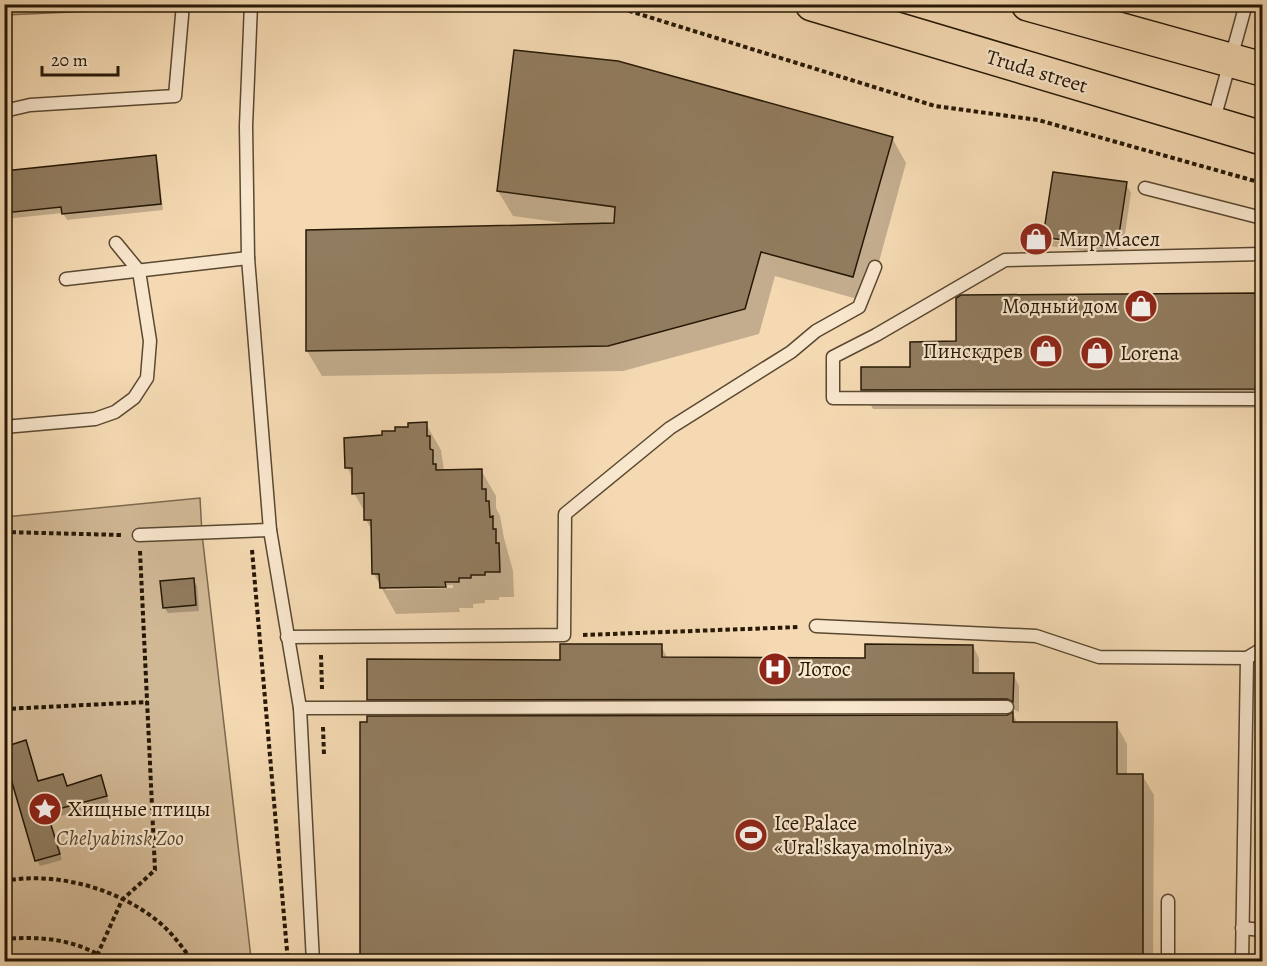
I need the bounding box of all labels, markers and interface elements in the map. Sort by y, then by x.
scale bar [42,39,118,77]
street label: Truda street [983,42,1091,100]
text: 20 m [51,48,88,72]
shop icon: Мир Масел [1018,221,1054,257]
place label: Мир Масел [1059,225,1160,253]
shop icon: Модный дом [1123,288,1159,324]
place label: Модный дом [1002,292,1118,320]
shop icon: Пинскдрев [1028,333,1064,369]
shop icon: Lorena [1079,335,1115,371]
place label: Пинскдрев [923,337,1023,365]
place label: Lorena [1120,339,1180,367]
hospital icon: Лотос [757,651,793,687]
place label: Лотос [798,655,851,683]
place icon: Хищные птицы [27,791,63,827]
place label: Хищные птицы [68,795,211,823]
place label: Ice Palace «Ural'skaya molniya» [774,809,952,861]
sports icon: Ice Palace «Ural'skaya molniya» [733,817,769,853]
park label: Chelyabinsk Zoo [56,824,184,852]

